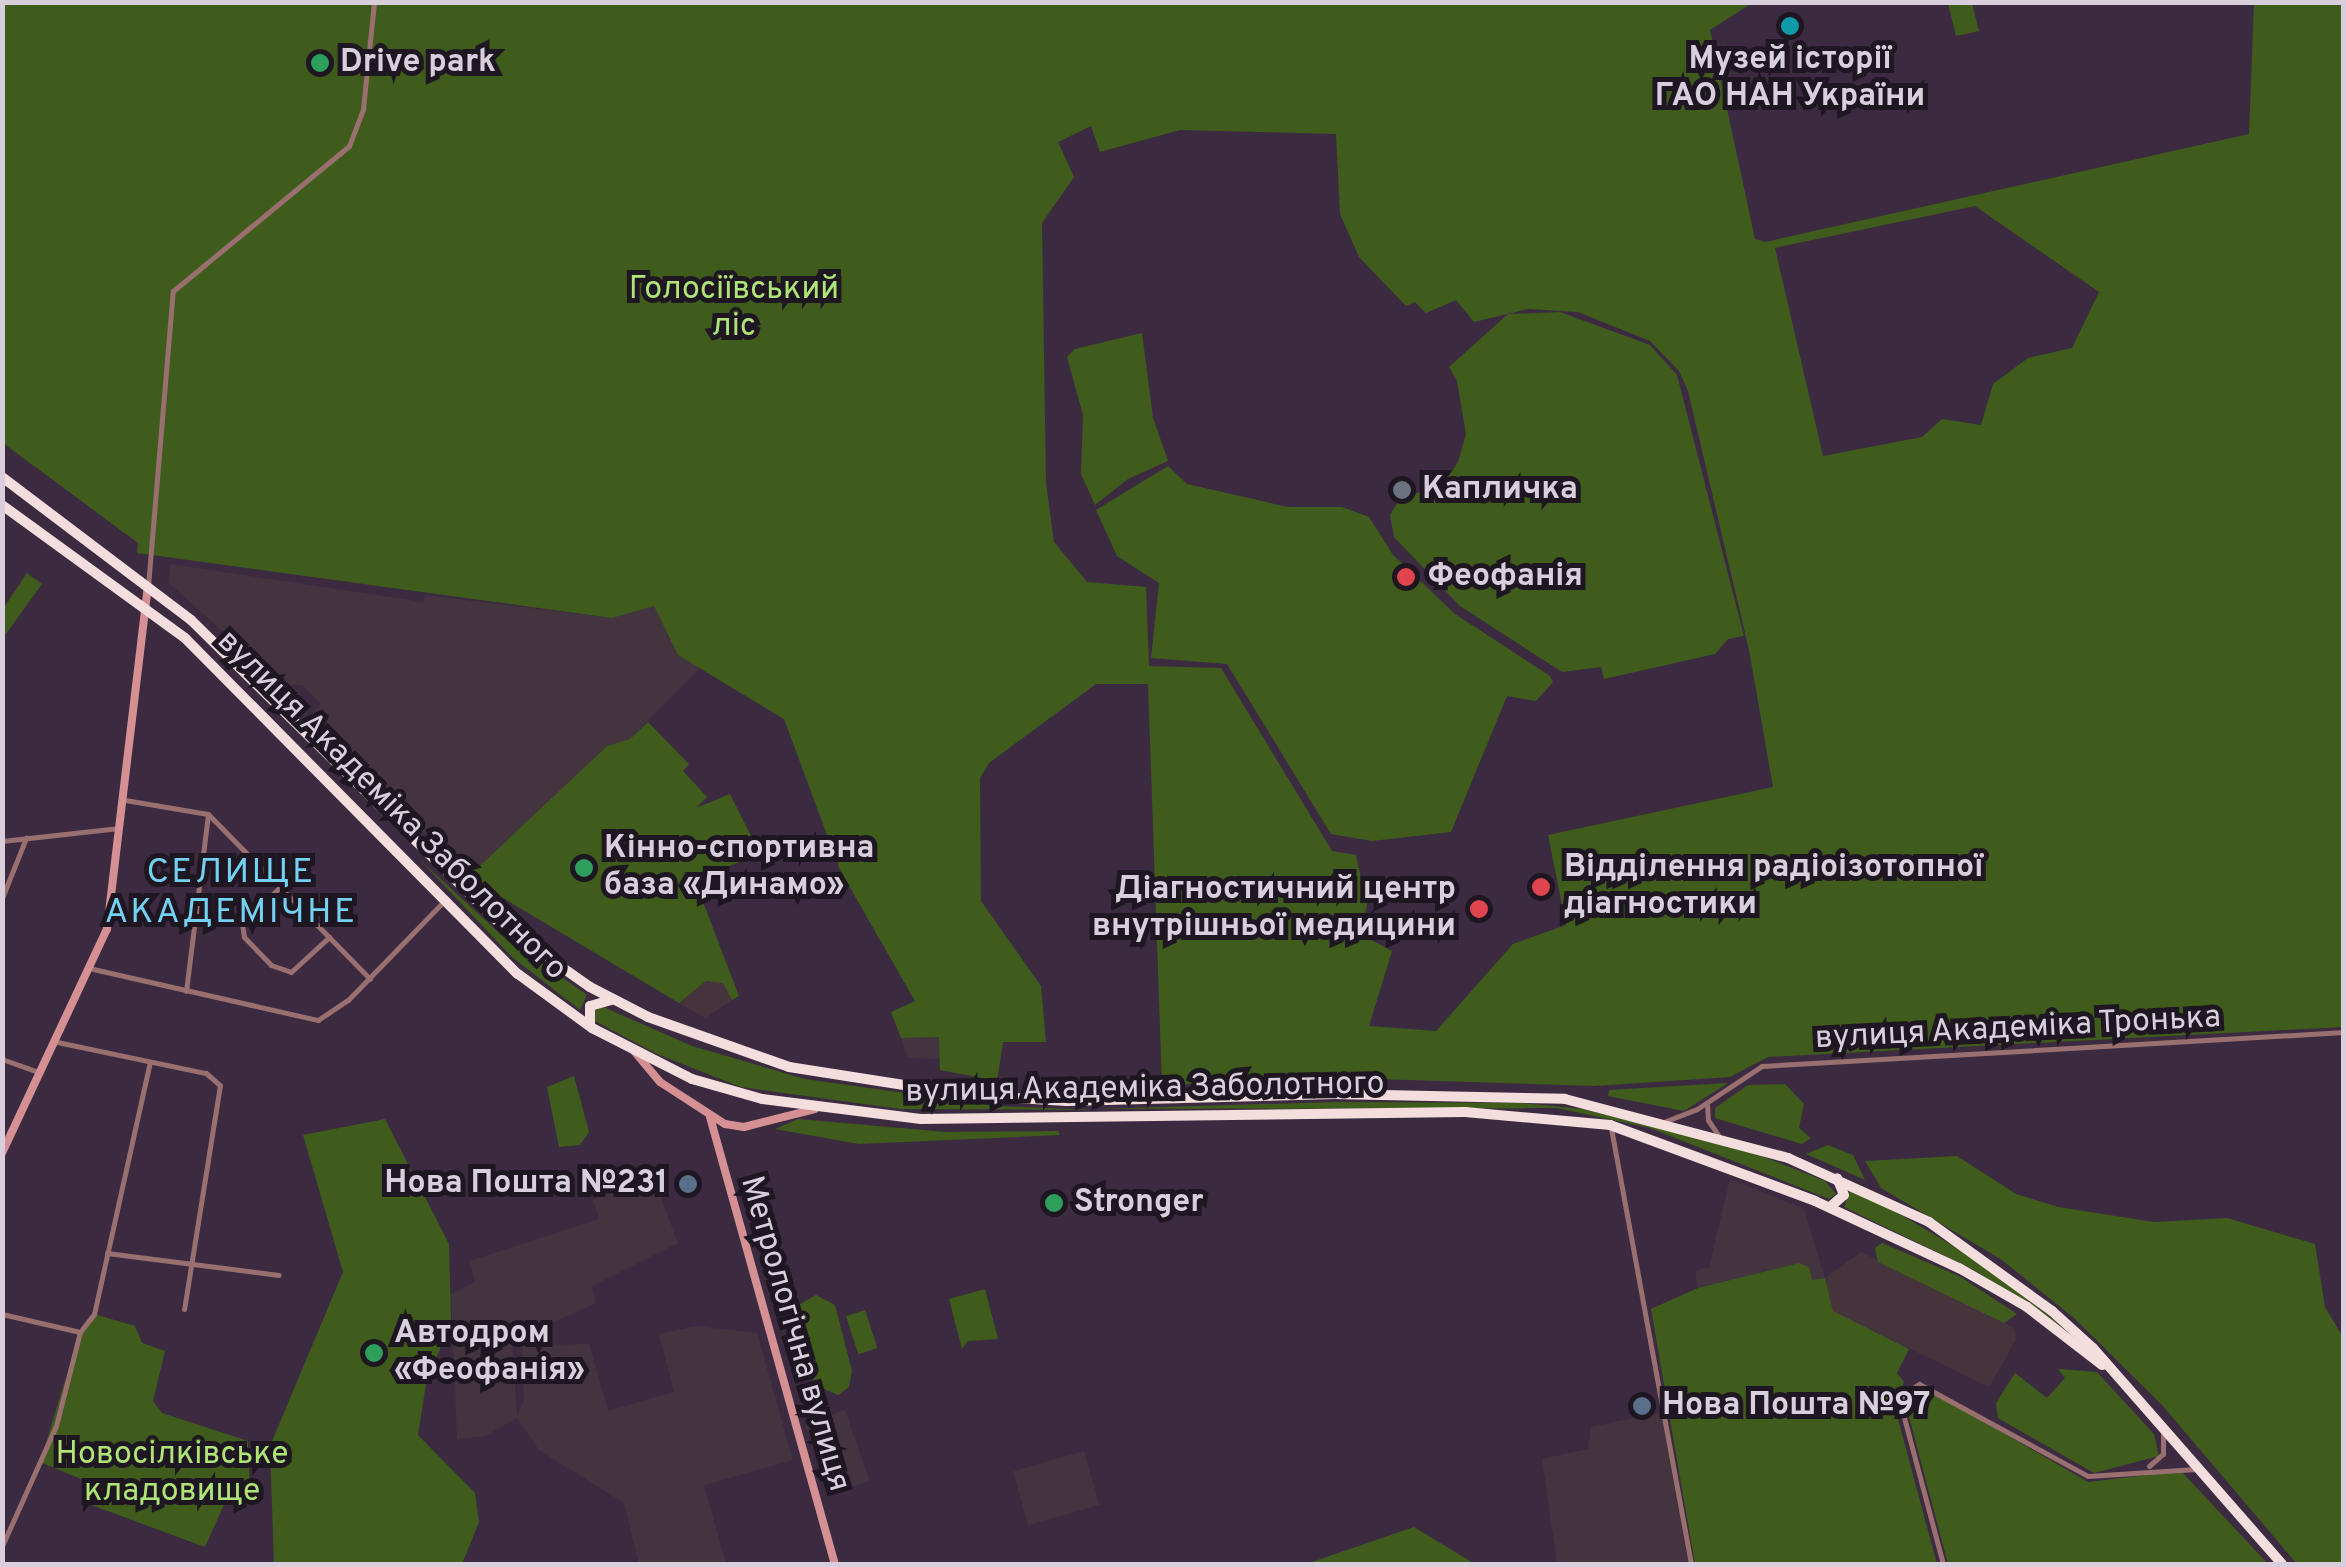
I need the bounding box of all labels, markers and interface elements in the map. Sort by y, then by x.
marker: Музей історії ГАО НАН України [1779,15,1801,37]
place label: Музей історії ГАО НАН України [1655,42,1925,117]
place label: Drive park [340,44,496,82]
marker: Drive park [309,52,331,74]
park label: Голосіївський ліс [629,272,839,347]
place label: Капличка [1422,471,1578,509]
marker: Капличка [1391,479,1413,501]
place label: Феофанія [1428,558,1583,596]
marker: Феофанія [1393,564,1419,590]
street label: вулиця Академіка Заболотного [208,623,574,989]
place label: Кінно-спортивна база «Динамо» [604,831,874,906]
place label: Відділення радіоізотопної діагностики [1564,850,1983,925]
district label: СЕЛИЩЕ АКАДЕМІЧНЕ [105,852,357,934]
marker: Кінно-спортивна база «Динамо» [573,857,595,879]
place label: Діагностичний центр внутрішньої медицини [1092,872,1456,947]
marker: Відділення радіоізотопної діагностики [1528,874,1554,900]
marker: Діагностичний центр внутрішньої медицини [1466,896,1492,922]
street label: вулиця Академіка Тронька [1813,999,2223,1059]
street label: вулиця Академіка Заболотного [904,1066,1386,1112]
place label: Нова Пошта №231 [384,1165,668,1203]
street label: Метрологічна вулиця [731,1172,857,1496]
marker: Нова Пошта №231 [677,1173,699,1195]
place label: Stronger [1074,1184,1203,1222]
marker: Stronger [1043,1192,1065,1214]
place label: Автодром «Феофанія» [394,1316,585,1391]
marker: Автодром «Феофанія» [363,1342,385,1364]
place label: Нова Пошта №97 [1662,1387,1930,1425]
marker: Нова Пошта №97 [1631,1395,1653,1417]
park label: Новосілківське кладовище [56,1437,288,1512]

